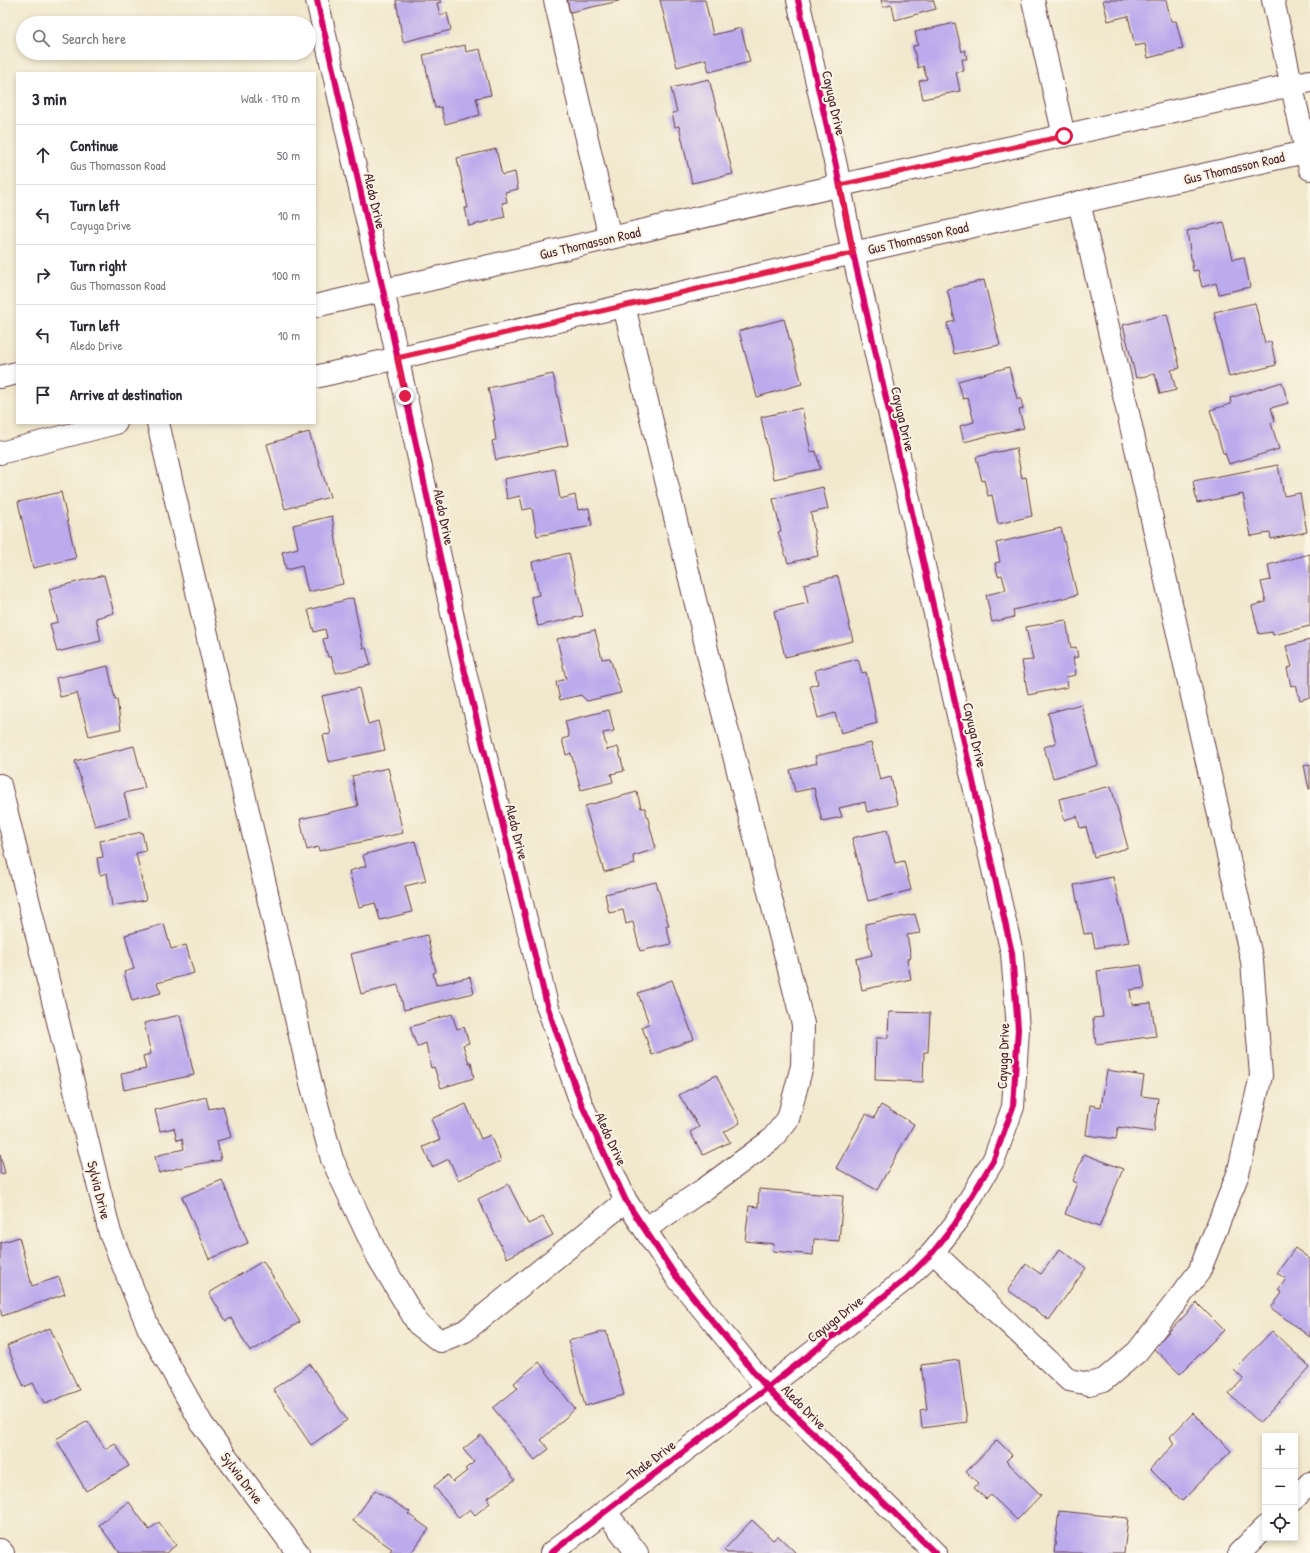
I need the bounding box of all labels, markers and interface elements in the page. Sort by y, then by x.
search box [16,16,316,60]
icon: search [30,27,52,49]
text: Search here [62,28,126,49]
street label: Cayuga Drive [817,69,851,138]
text: 3 min [32,87,67,110]
text: Walk · 170 m [241,89,300,107]
route start [1055,127,1073,145]
text: Continue [70,135,118,156]
icon: ahead [32,144,54,166]
text: 50 m [277,146,300,164]
street label: Gus Thomasson Road [1182,147,1287,188]
text: Gus Thomasson Road [70,156,166,174]
street label: Aledo Drive [360,171,391,231]
text: Turn left [70,195,120,216]
icon: left [32,204,54,226]
text: 10 m [278,206,300,224]
text: Cayuga Drive [70,216,131,234]
street label: Gus Thomasson Road [866,217,971,258]
street label: Gus Thomasson Road [538,222,643,263]
text: Turn right [70,255,126,276]
icon: right [32,264,54,286]
text: 100 m [272,266,300,284]
text: Gus Thomasson Road [70,276,166,294]
text: Turn left [70,315,120,336]
icon: left [32,324,54,346]
text: 10 m [278,326,300,344]
text: Aledo Drive [70,336,123,354]
icon: arrive [32,384,54,406]
text: Arrive at destination [70,384,182,405]
street label: Cayuga Drive [886,385,920,454]
route end [396,387,414,405]
street label: Aledo Drive [429,487,460,547]
street label: Cayuga Drive [958,701,992,770]
street label: Aledo Drive [501,802,534,862]
street label: Cayuga Drive [992,1022,1014,1089]
street label: Aledo Drive [591,1109,632,1169]
street label: Sylvia Drive [82,1159,116,1222]
street label: Cayuga Drive [803,1291,867,1347]
street label: Aledo Drive [778,1380,831,1434]
map controls [1262,1433,1298,1541]
button: + [1262,1433,1298,1469]
street label: Thale Drive [622,1435,679,1484]
street label: Sylvia Drive [216,1448,268,1508]
button: − [1262,1469,1298,1505]
button: locate [1262,1505,1298,1541]

